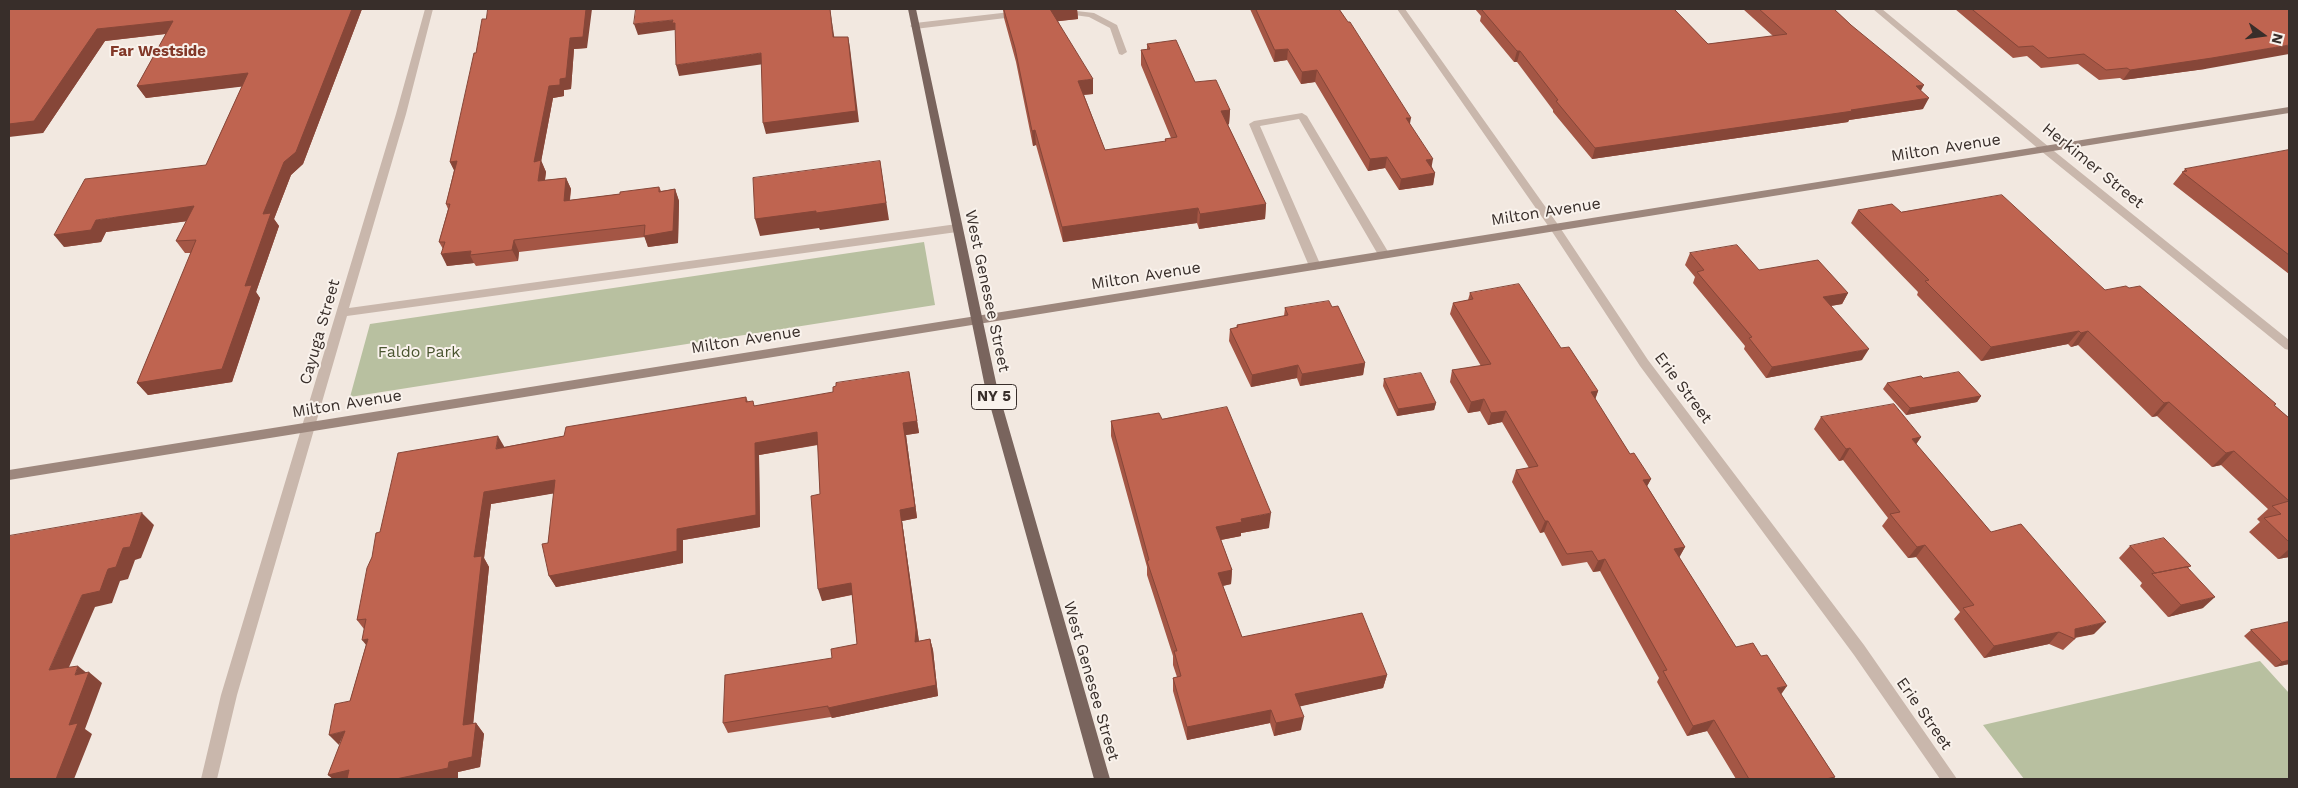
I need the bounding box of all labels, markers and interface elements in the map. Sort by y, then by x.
north arrow [2238,10,2288,60]
text: N [2269,32,2287,46]
district label: Far Westside [110,43,206,61]
street label: Herkimer Street [2038,119,2148,213]
street label: Milton Avenue [1890,130,2002,166]
street label: Milton Avenue [1490,194,1602,230]
street label: West Genesee Street [960,208,1014,374]
street label: Milton Avenue [1090,258,1202,294]
street label: Cayuga Street [296,277,344,387]
street label: Milton Avenue [690,322,802,358]
park label: Faldo Park [378,342,460,362]
street label: Erie Street [1650,349,1716,427]
road number: NY 5 [972,384,1016,410]
street label: Milton Avenue [291,386,403,422]
street label: West Genesee Street [1059,599,1123,763]
street label: Erie Street [1892,674,1956,754]

